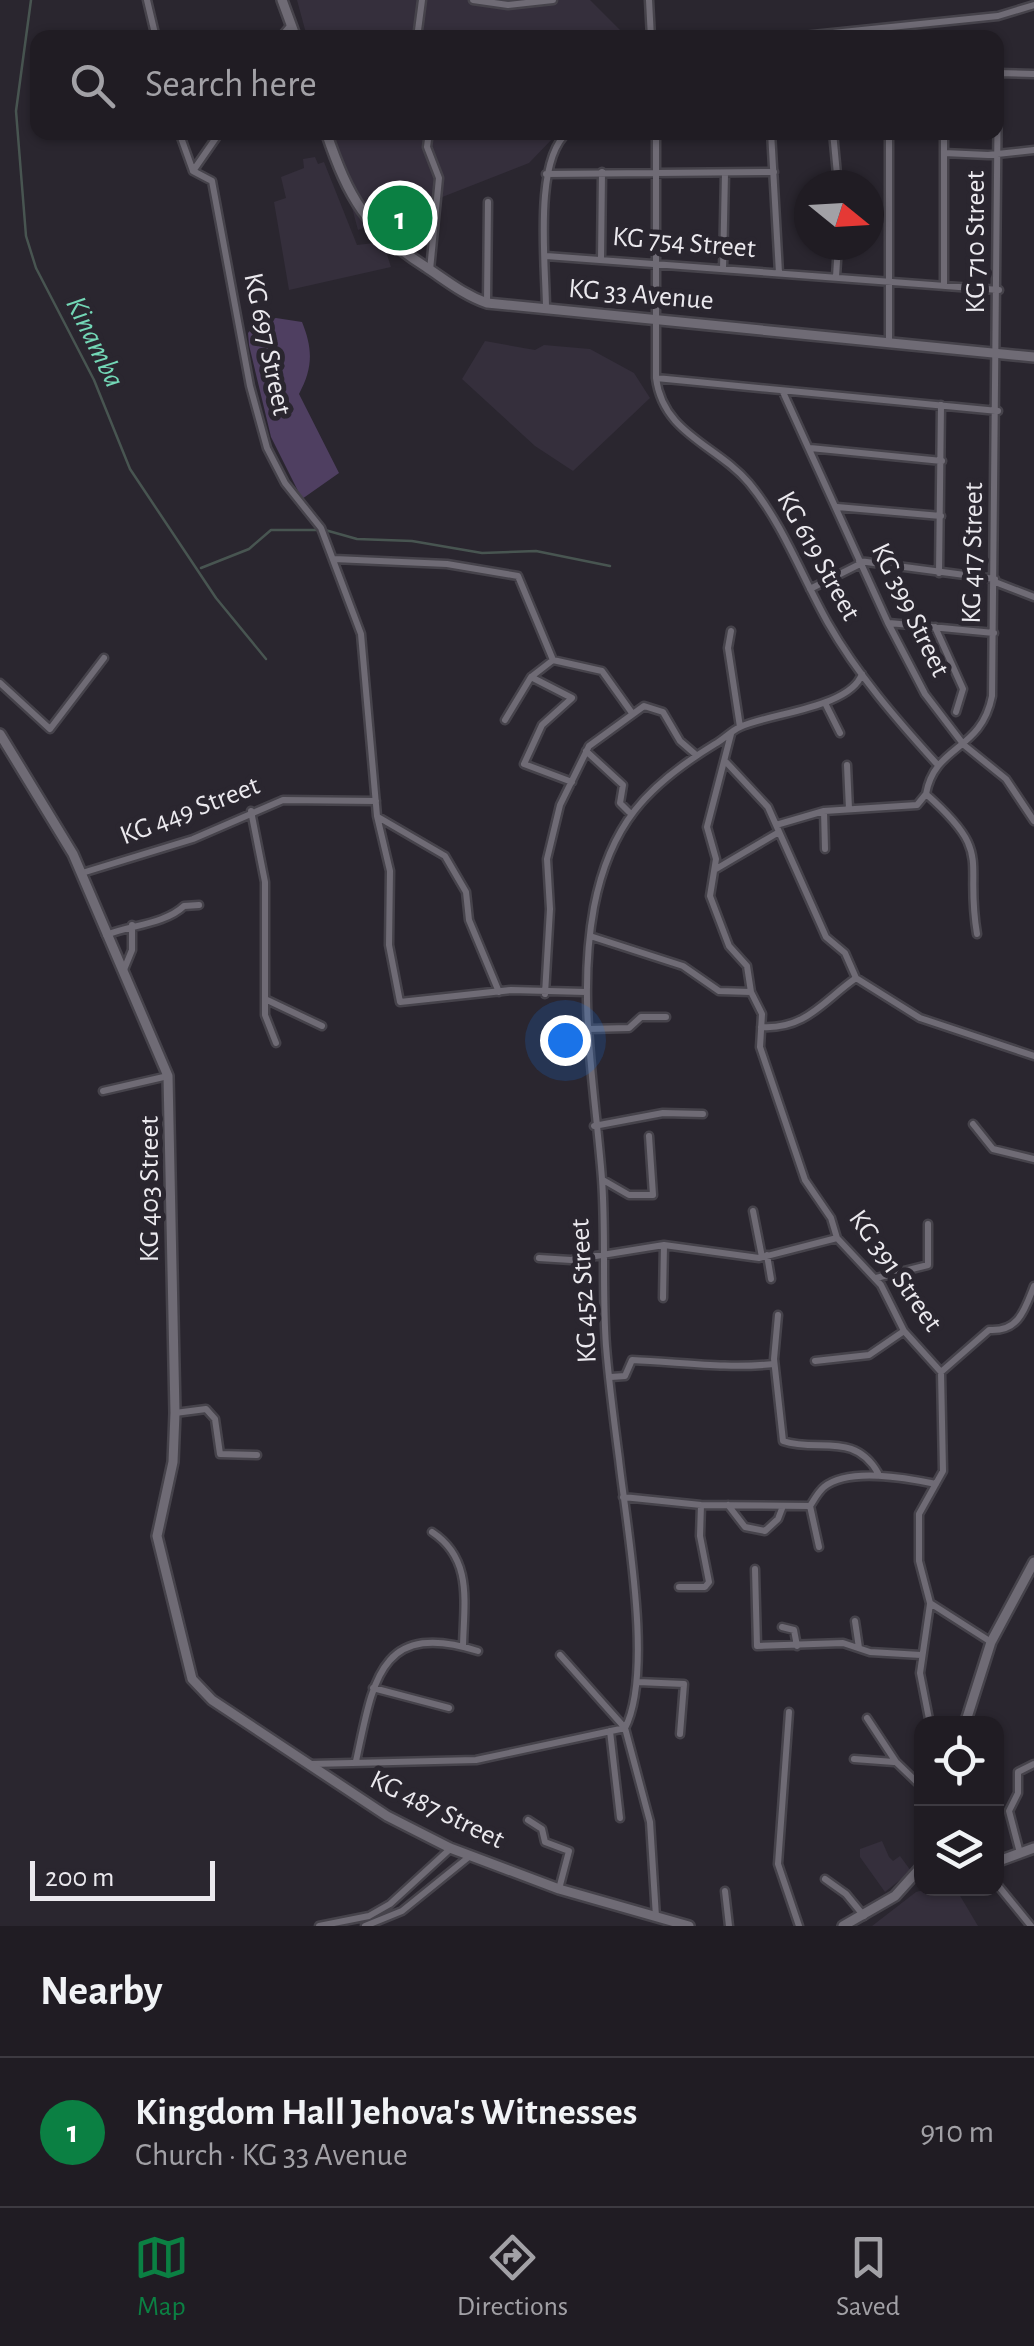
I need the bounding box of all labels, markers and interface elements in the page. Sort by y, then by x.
search box [30,30,1004,140]
icon: search [65,58,120,113]
text: Search here [145,66,317,104]
north arrow [794,170,884,260]
street label: KG 710 Street [962,171,990,313]
pin: 1 [368,180,432,256]
street label: KG 754 Street [611,223,757,263]
street label: KG 697 Street [238,270,296,418]
street label: KG 33 Avenue [567,275,715,315]
water label: Kinamba [60,292,130,392]
street label: KG 417 Street [958,482,988,624]
street label: KG 619 Street [771,487,865,625]
street label: KG 399 Street [866,539,954,681]
street label: KG 449 Street [116,772,264,850]
your location [540,1015,591,1066]
street label: KG 403 Street [136,1116,164,1262]
street label: KG 391 Street [843,1205,947,1337]
street label: KG 452 Street [566,1218,602,1364]
map controls [914,1716,1004,1896]
button: locate [914,1716,1004,1806]
street label: KG 487 Street [366,1766,508,1854]
button: layers [914,1806,1004,1896]
scale bar [30,1856,215,1900]
text: 200 m [45,1864,114,1892]
text: Nearby [40,1970,163,2012]
text: Kingdom Hall Jehova's Witnesses [135,2094,637,2132]
text: 1 [67,2116,78,2148]
text: 910 m [920,2116,994,2148]
text: Church · KG 33 Avenue [135,2139,408,2171]
tab: Map [134,2230,189,2324]
tab: Directions [457,2230,568,2324]
tab: Saved [836,2230,900,2324]

